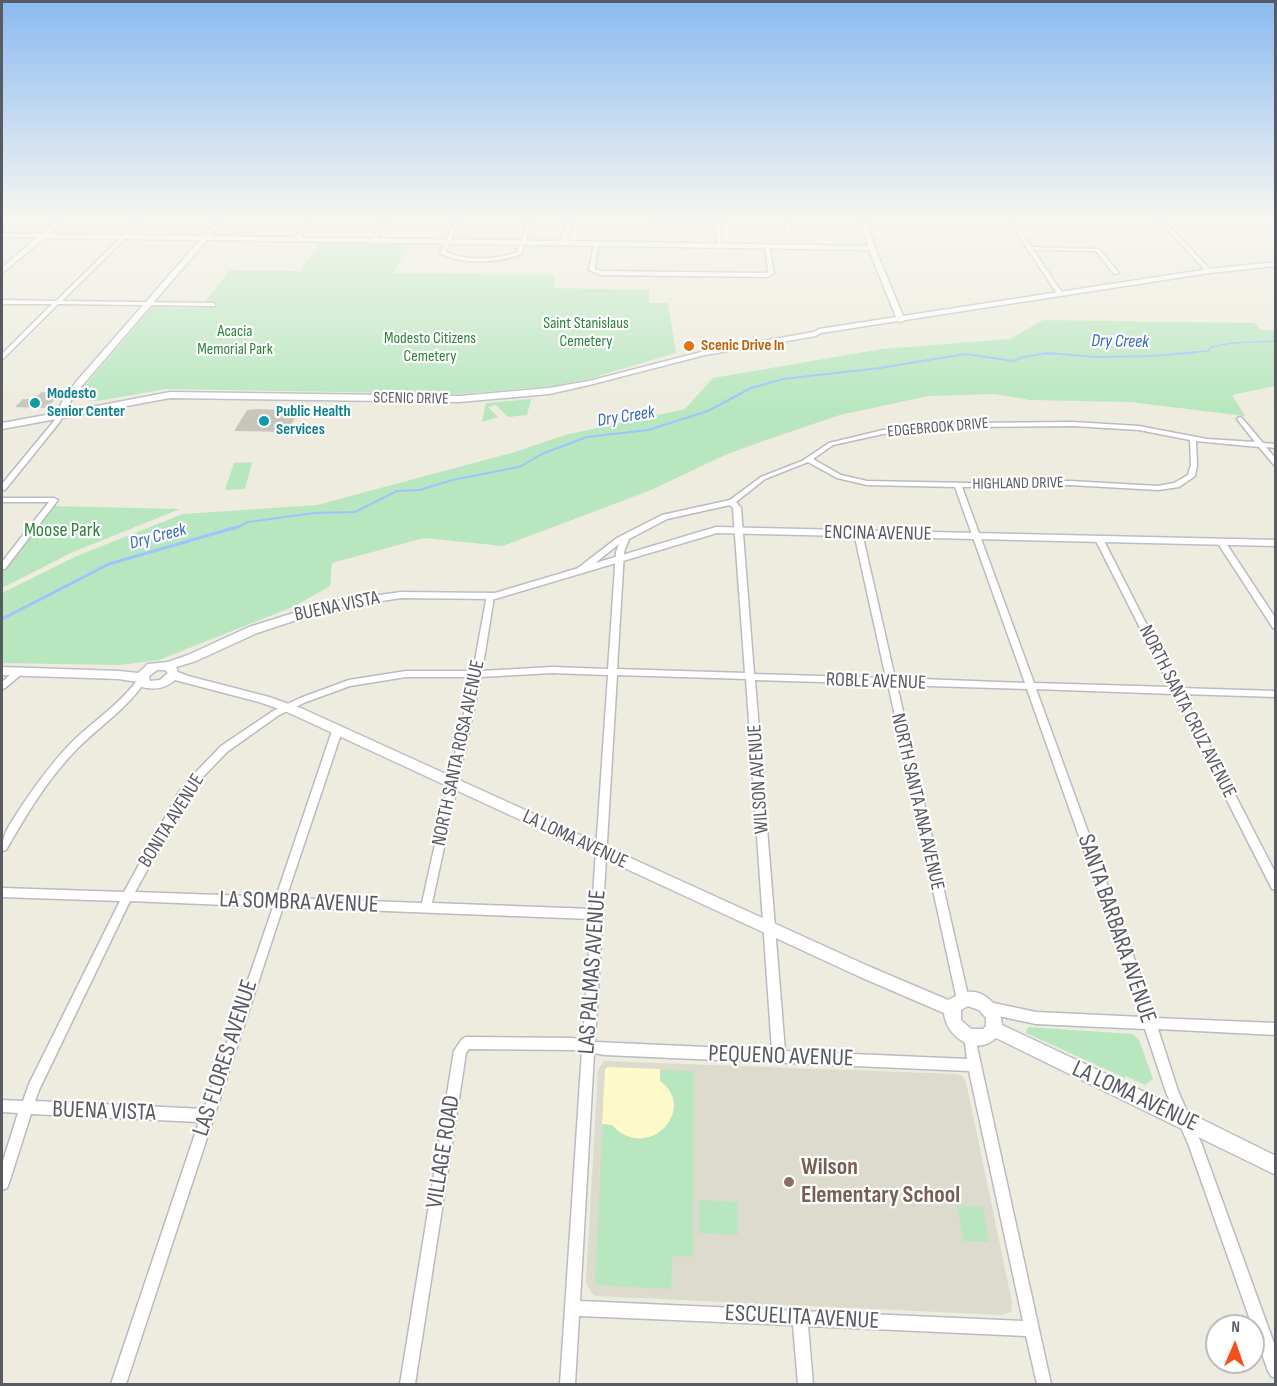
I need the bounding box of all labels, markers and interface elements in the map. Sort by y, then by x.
park label: Saint Stanislaus Cemetery [543,314,629,352]
park label: Acacia Memorial Park [197,322,273,360]
park label: Modesto Citizens Cemetery [384,329,476,367]
water label: Dry Creek [1091,331,1149,353]
place label: Scenic Drive In [701,336,784,356]
marker: Scenic Drive In [682,339,696,353]
place label: Modesto Senior Center [47,384,125,422]
street label: SCENIC DRIVE [373,389,449,409]
marker: Modesto Senior Center [28,396,42,410]
place label: Public Health Services [276,402,351,440]
water label: Dry Creek [596,402,656,432]
marker: Public Health Services [257,414,271,428]
street label: EDGEBROOK DRIVE [887,414,989,442]
street label: HIGHLAND DRIVE [972,474,1064,494]
park label: Moose Park [24,519,100,543]
water label: Dry Creek [127,519,189,555]
street label: ENCINA AVENUE [824,521,932,547]
street label: BUENA VISTA [292,586,382,628]
street label: NORTH SANTA CRUZ AVENUE [1133,622,1241,802]
street label: NORTH SANTA ROSA AVENUE [428,658,490,848]
street label: ROBLE AVENUE [825,668,927,696]
street label: NORTH SANTA ANA AVENUE [885,711,949,893]
street label: WILSON AVENUE [743,723,775,835]
street label: BONITA AVENUE [134,770,210,872]
street label: LA LOMA AVENUE [519,805,631,875]
street label: SANTA BARBARA AVENUE [1070,831,1162,1027]
street label: LA SOMBRA AVENUE [219,886,379,920]
street label: LAS PALMAS AVENUE [573,889,613,1055]
street label: LAS FLORES AVENUE [187,976,265,1140]
street label: PEQUENO AVENUE [708,1040,854,1074]
street label: LA LOMA AVENUE [1067,1055,1203,1139]
street label: VILLAGE ROAD [421,1093,467,1211]
street label: BUENA VISTA [52,1096,156,1128]
place label: Wilson Elementary School [801,1154,960,1210]
marker: Wilson Elementary School [782,1175,796,1189]
street label: ESCUELITA AVENUE [724,1300,880,1336]
north arrow [1205,1314,1265,1374]
text: N [1231,1318,1240,1337]

